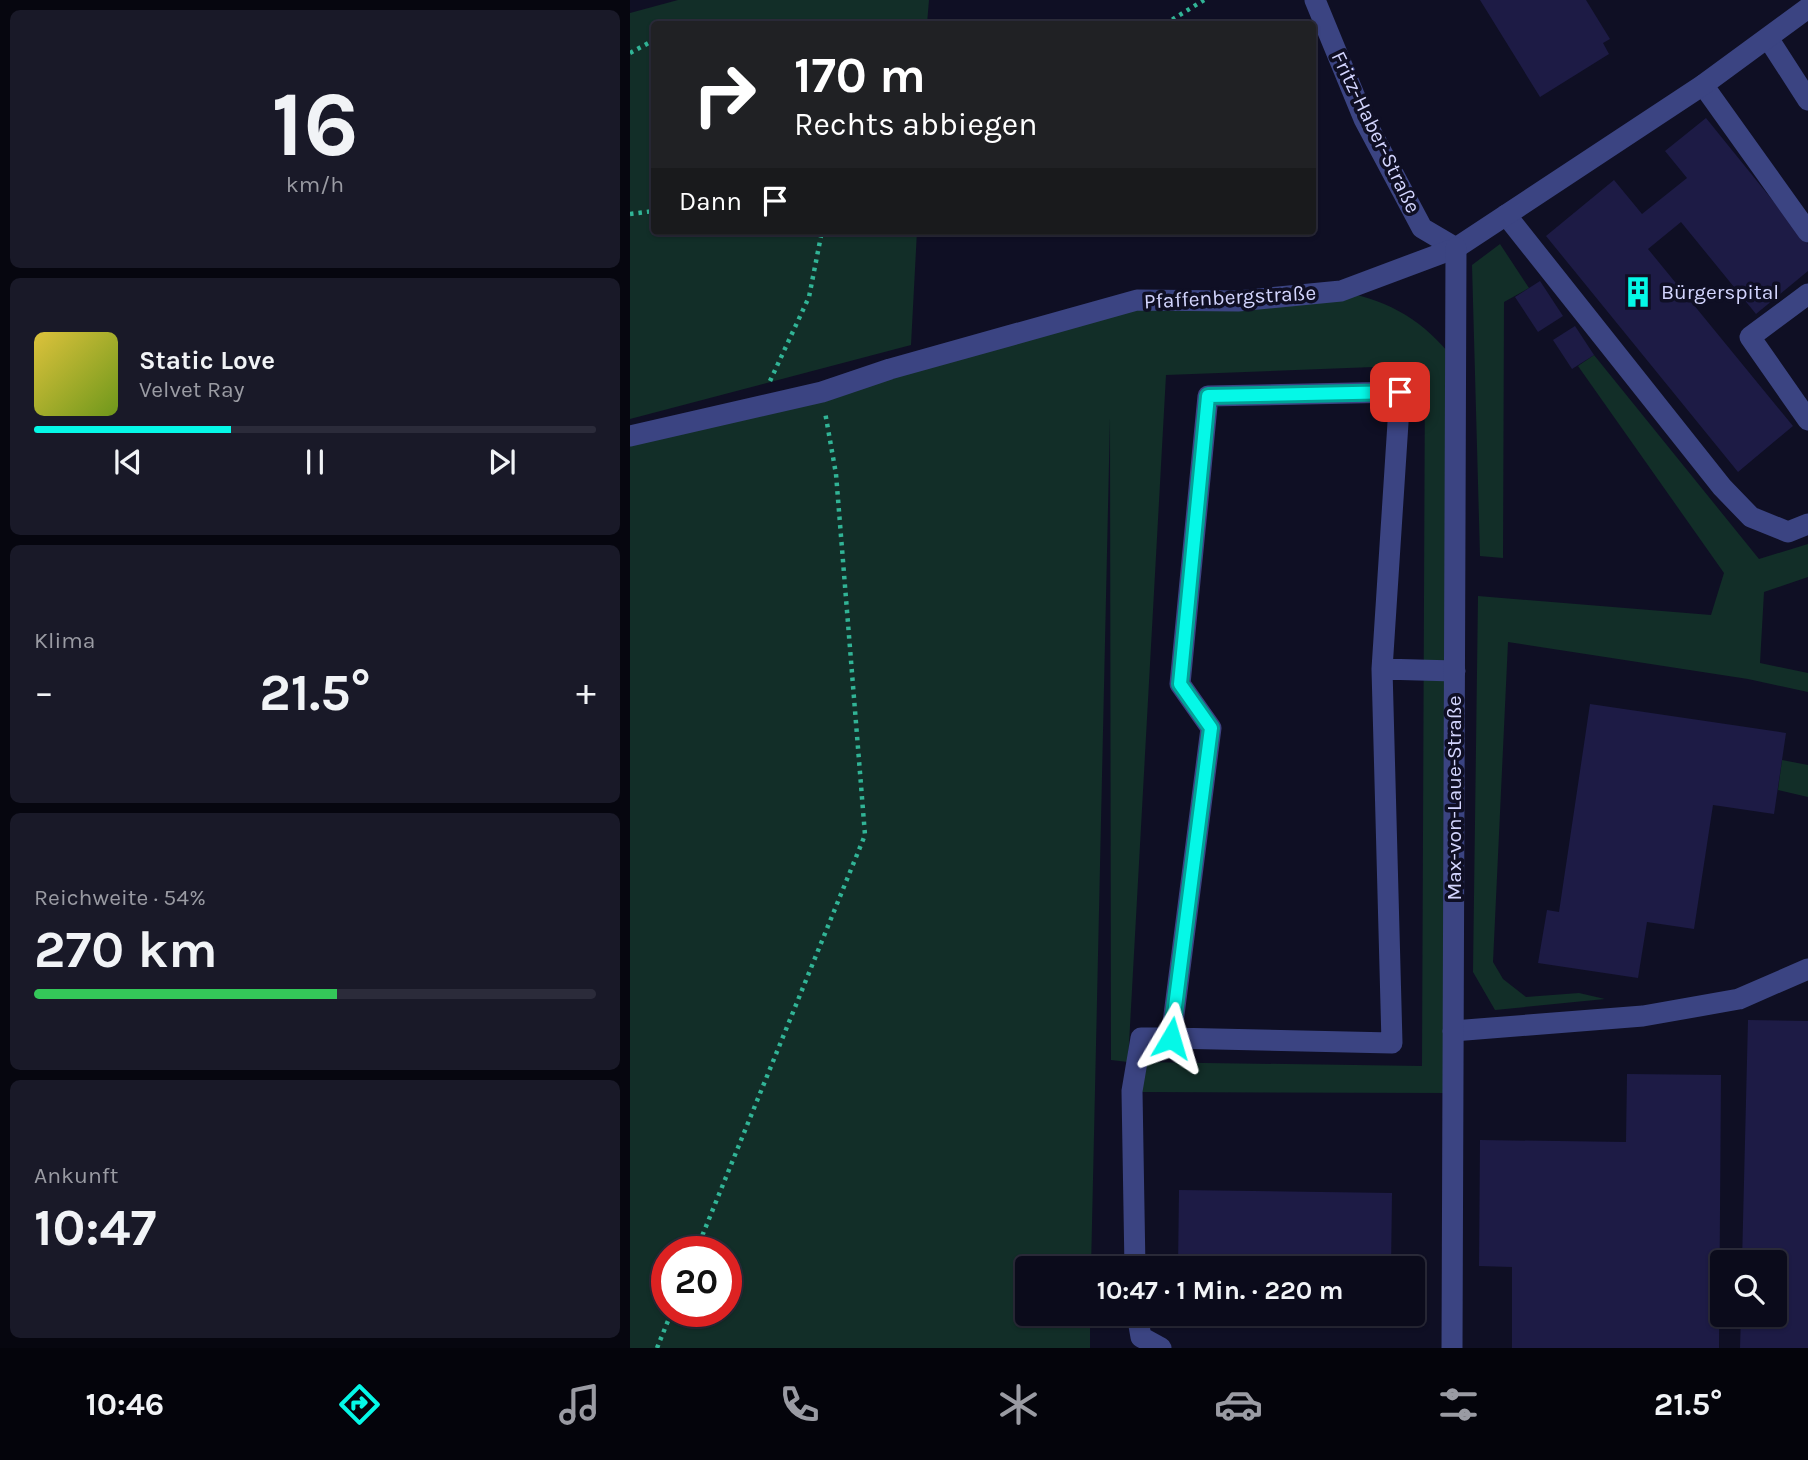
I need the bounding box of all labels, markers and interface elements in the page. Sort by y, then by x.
text: 170 m [794,47,926,104]
street label: Fritz-Haber-Straße [1326,47,1426,217]
icon: right [679,49,770,140]
text: 16 [271,72,359,178]
text: Rechts abbiegen [794,106,1038,143]
text: km/h [286,171,344,198]
icon: arrive [756,182,794,220]
text: Dann [679,186,742,217]
building icon: Bürgerspital [1621,275,1655,309]
place label: Bürgerspital [1661,280,1779,304]
street label: Pfaffenbergstraße [1143,281,1317,313]
text: Static Love [139,345,275,376]
pin [1370,362,1430,422]
icon: arrive [1381,373,1419,411]
text: Velvet Ray [139,376,244,403]
icon: previous [109,443,147,481]
icon: pause [296,443,334,481]
icon: next [483,443,521,481]
text: Klima [34,627,95,654]
text: 21.5° [259,662,371,723]
text: − [34,670,54,715]
text: + [576,670,596,715]
street label: Max-von-Laue-Straße [1442,695,1466,901]
text: Reichweite · 54% [34,884,206,911]
text: 270 km [34,919,217,980]
position arrow [1134,1001,1208,1075]
text: Ankunft [34,1162,118,1189]
text: 10:47 [34,1197,156,1258]
speed limit sign: 20 [651,1236,742,1327]
map controls [1710,1250,1787,1327]
button: search [1710,1250,1787,1327]
text: 10:47 · 1 Min. · 220 m [1097,1275,1343,1306]
icon: directions [335,1380,384,1429]
icon: music [555,1380,604,1429]
icon: phone [775,1380,824,1429]
icon: climate [994,1380,1043,1429]
icon: car [1214,1380,1263,1429]
icon: filters [1434,1380,1483,1429]
text: 10:46 [85,1386,164,1423]
text: 21.5° [1654,1386,1723,1423]

